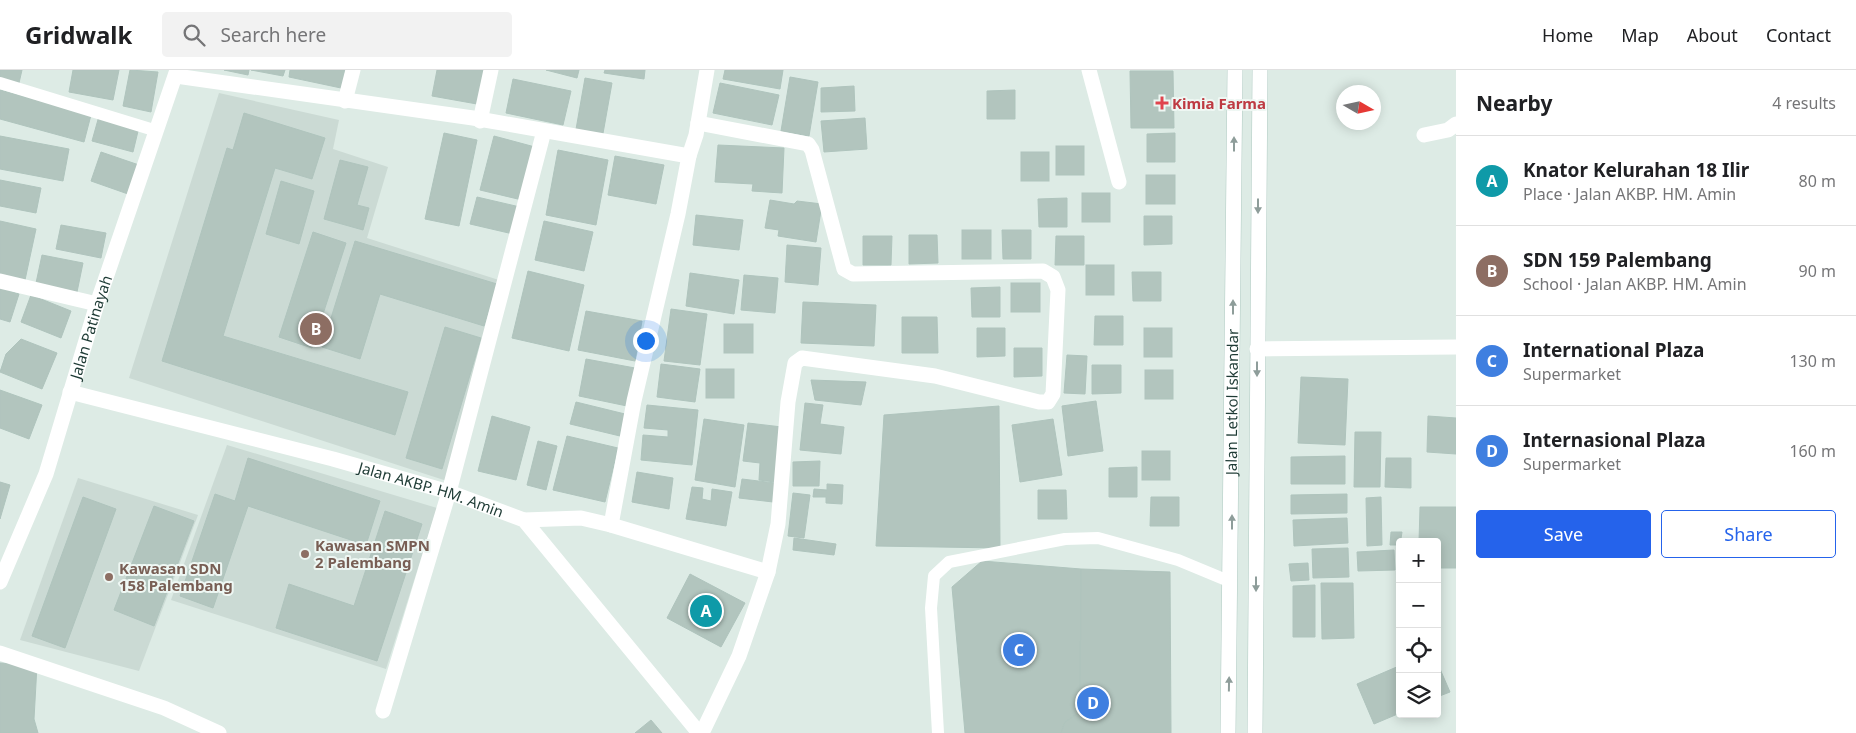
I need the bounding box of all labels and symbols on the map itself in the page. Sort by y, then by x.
north arrow [1336,85,1381,130]
place label: Kimia Farma [1172,93,1266,113]
marker: Kimia Farma [1156,97,1168,109]
one-way arrow [1230,136,1238,152]
one-way arrow [1254,198,1262,214]
street label: Jalan Patinayah [64,272,116,383]
one-way arrow [1229,299,1237,315]
pin: B [300,310,332,348]
your location [633,328,659,354]
street label: Jalan Letkol Iskandar [1221,329,1242,477]
one-way arrow [1253,361,1261,377]
street label: Jalan AKBP. HM. Amin [354,456,506,522]
one-way arrow [1228,514,1236,530]
place label: Kawasan SMPN 2 Palembang [315,535,430,572]
marker: Kawasan SMPN 2 Palembang [299,548,311,560]
place label: Kawasan SDN 158 Palembang [119,558,233,595]
marker: Kawasan SDN 158 Palembang [103,571,115,583]
one-way arrow [1252,576,1260,592]
pin: A [690,592,722,630]
pin: C [1003,631,1035,669]
one-way arrow [1225,676,1233,692]
pin: D [1077,684,1109,722]

